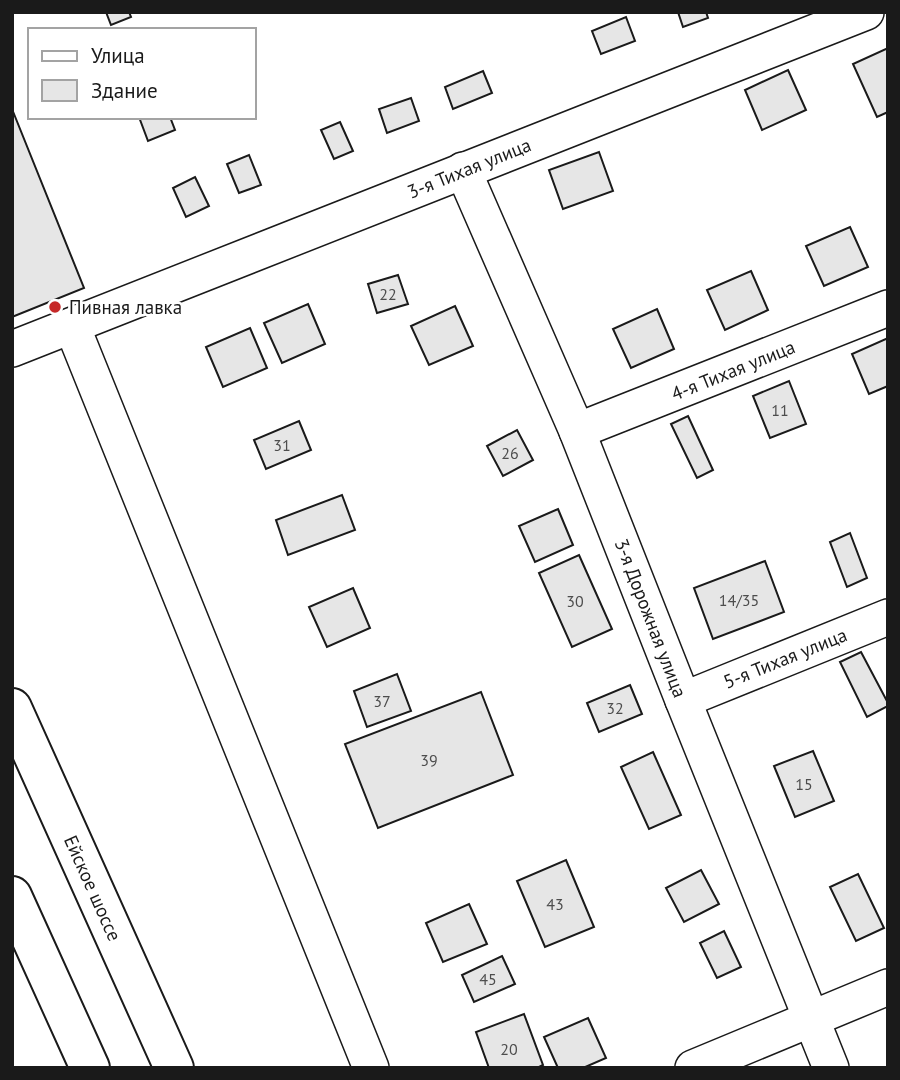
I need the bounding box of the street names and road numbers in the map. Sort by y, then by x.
street label: 3-я Тихая улица [404,132,534,204]
street label: 4-я Тихая улица [668,334,798,406]
street label: 3-я Дорожная улица [610,535,692,701]
street label: 5-я Тихая улица [720,622,850,694]
street label: Ейское шоссе [59,832,127,944]

